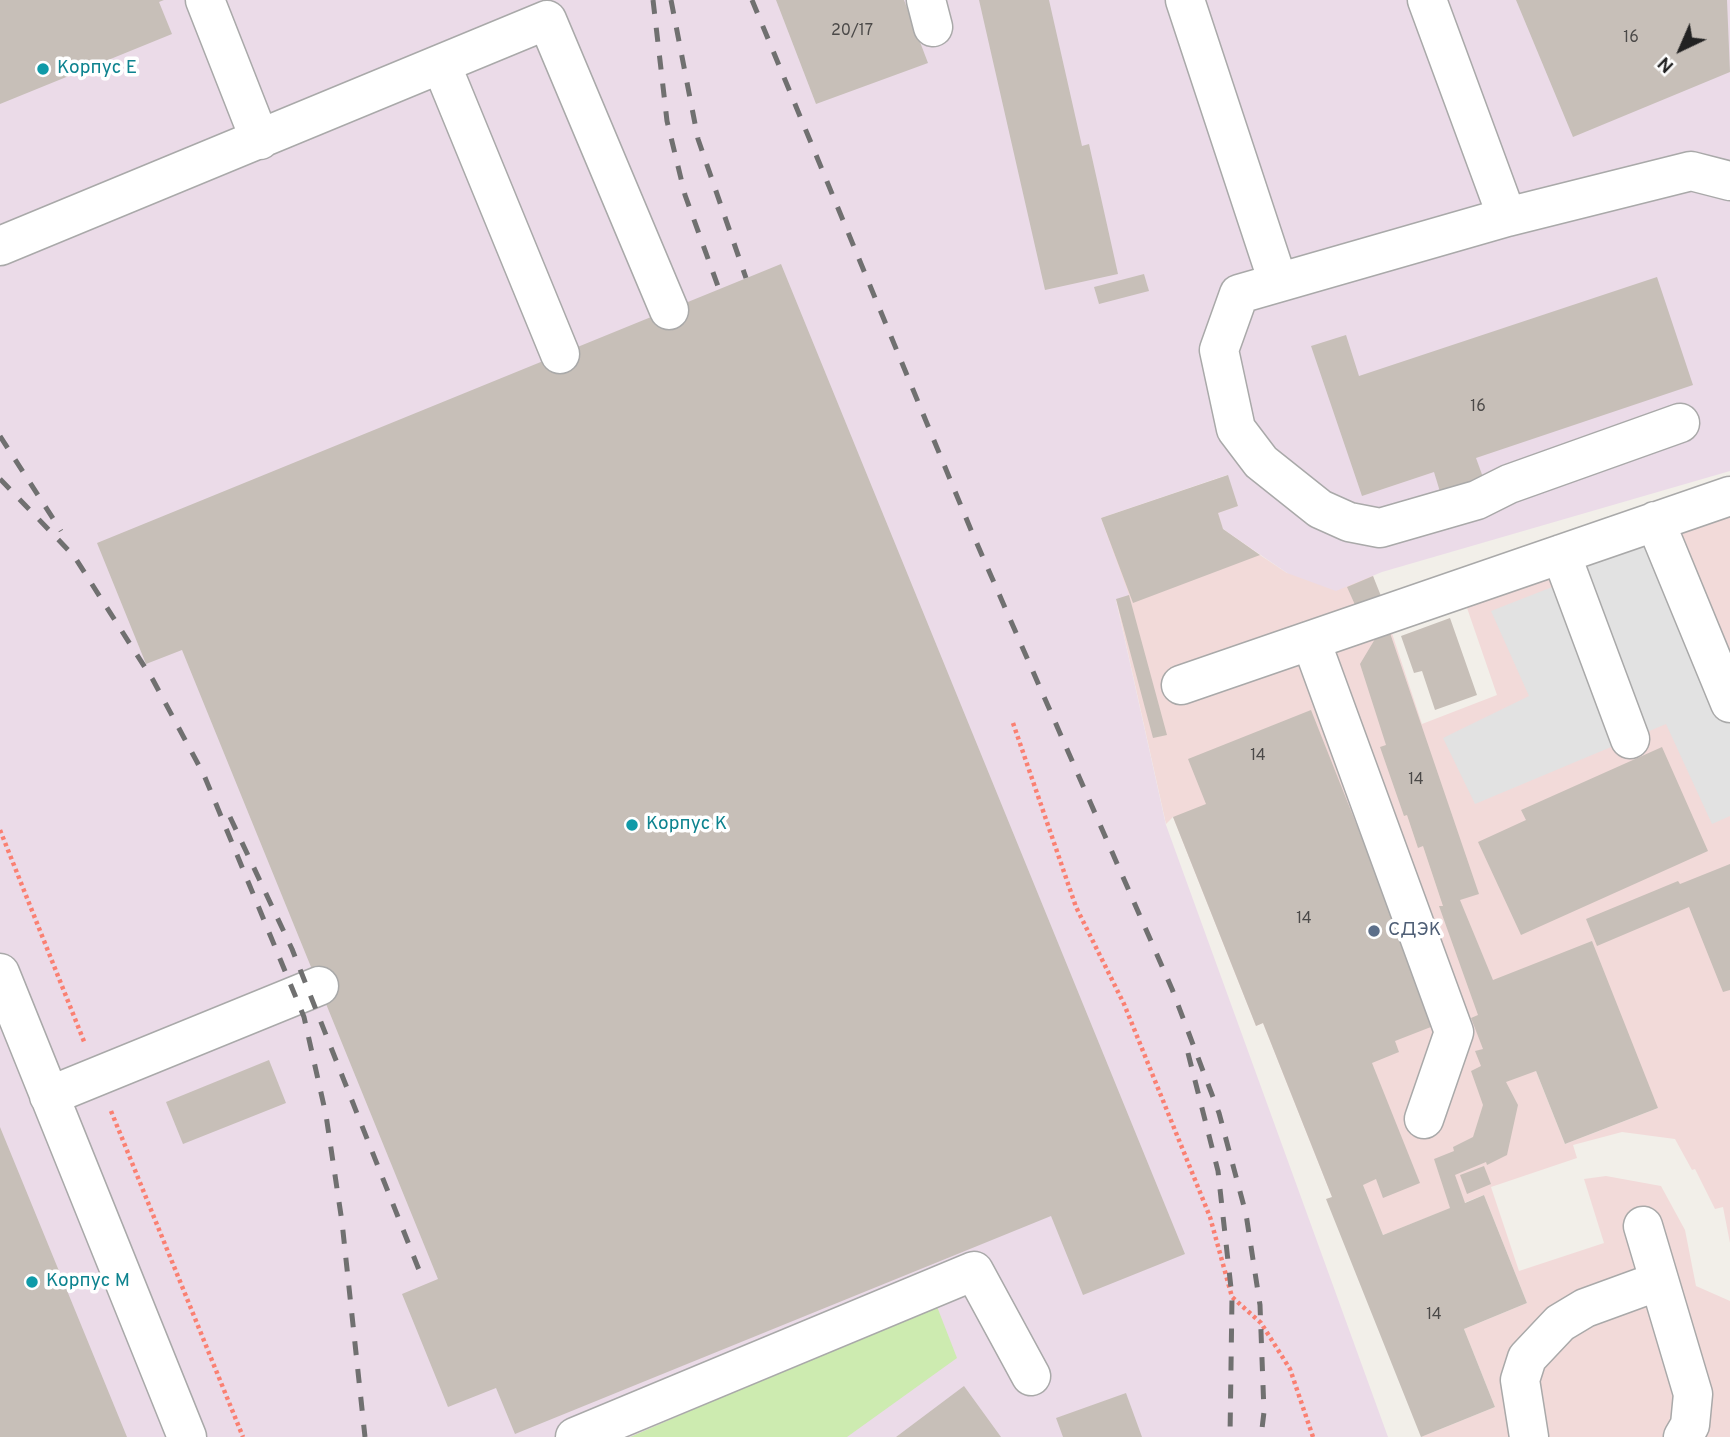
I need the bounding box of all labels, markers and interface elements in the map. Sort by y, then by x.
north arrow [1646,14,1716,84]
house number: 20/17 [831,22,873,42]
house number: 16 [1623,29,1639,49]
text: N [1653,51,1680,77]
place label: Корпус Е [57,58,137,80]
marker: Корпус Е [35,61,51,77]
house number: 16 [1470,398,1486,418]
house number: 14 [1250,747,1266,767]
house number: 14 [1408,771,1424,791]
place label: Корпус К [646,814,727,836]
marker: Корпус К [624,817,640,833]
house number: 14 [1296,910,1312,930]
place label: СДЭК [1388,920,1441,942]
marker: СДЭК [1366,923,1382,939]
place label: Корпус М [46,1271,130,1293]
marker: Корпус М [24,1274,40,1290]
house number: 14 [1426,1306,1442,1326]

